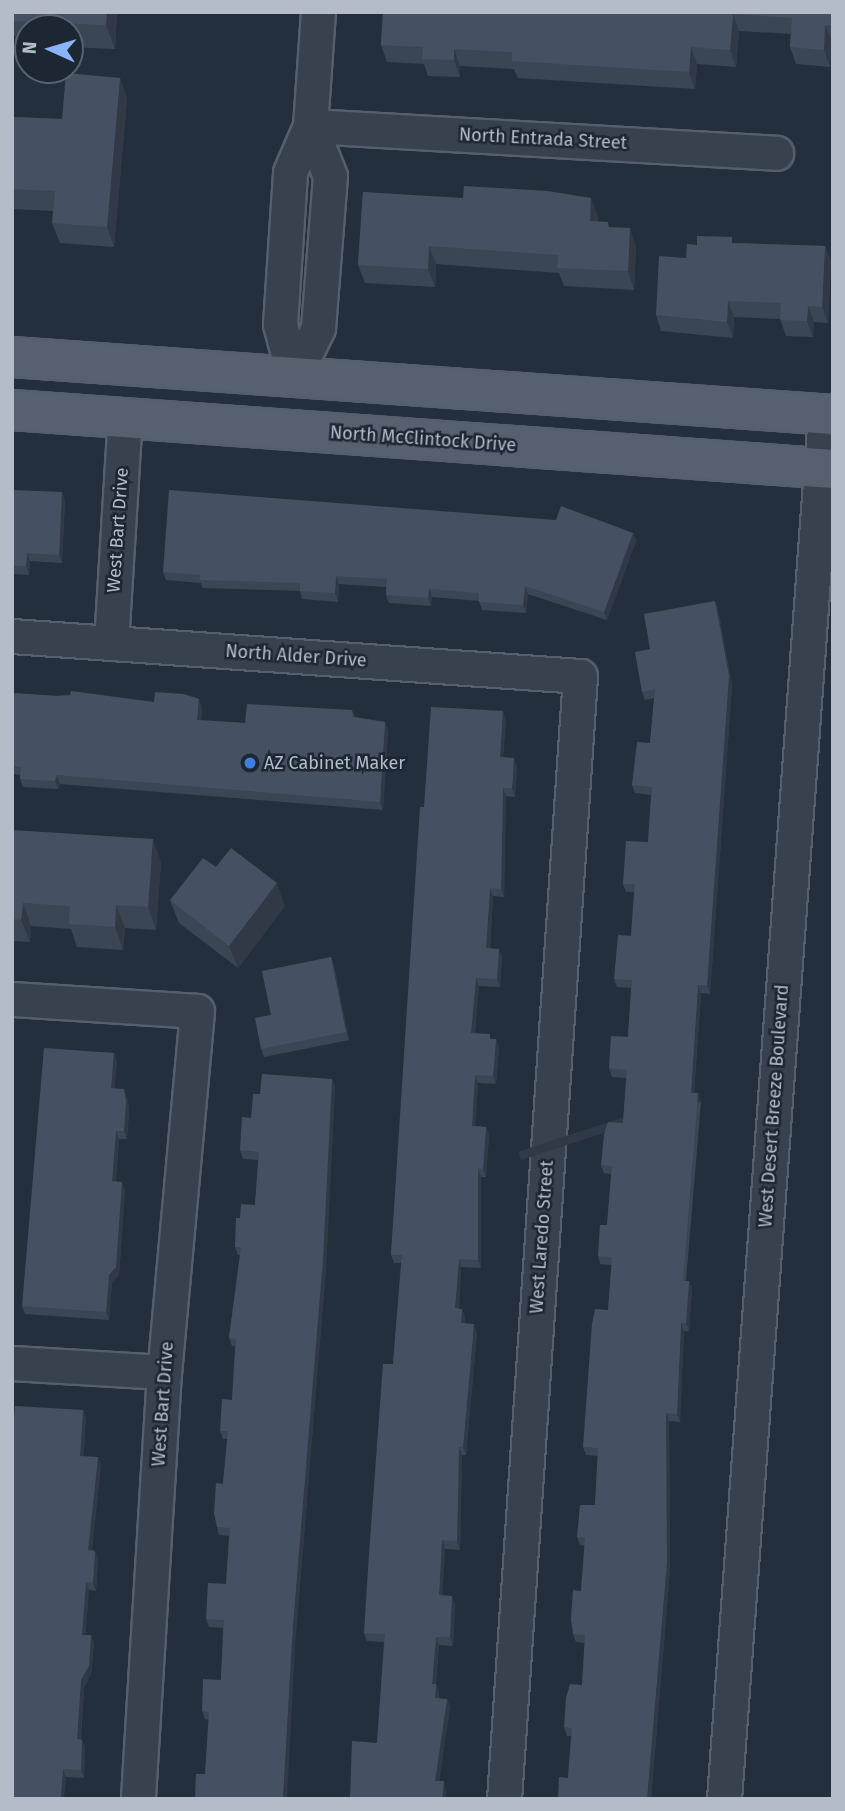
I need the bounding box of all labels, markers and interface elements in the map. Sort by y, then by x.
north arrow [14,14,84,84]
text: N [18,41,41,55]
street label: North Entrada Street [458,124,628,154]
street label: North McClintock Drive [329,422,517,456]
street label: West Bart Drive [103,467,133,593]
street label: North Alder Drive [225,640,367,672]
place label: AZ Cabinet Maker [264,752,405,774]
marker: AZ Cabinet Maker [242,755,258,771]
street label: West Desert Breeze Boulevard [755,984,793,1228]
street label: West Laredo Street [526,1160,558,1314]
street label: West Bart Drive [148,1341,178,1467]

